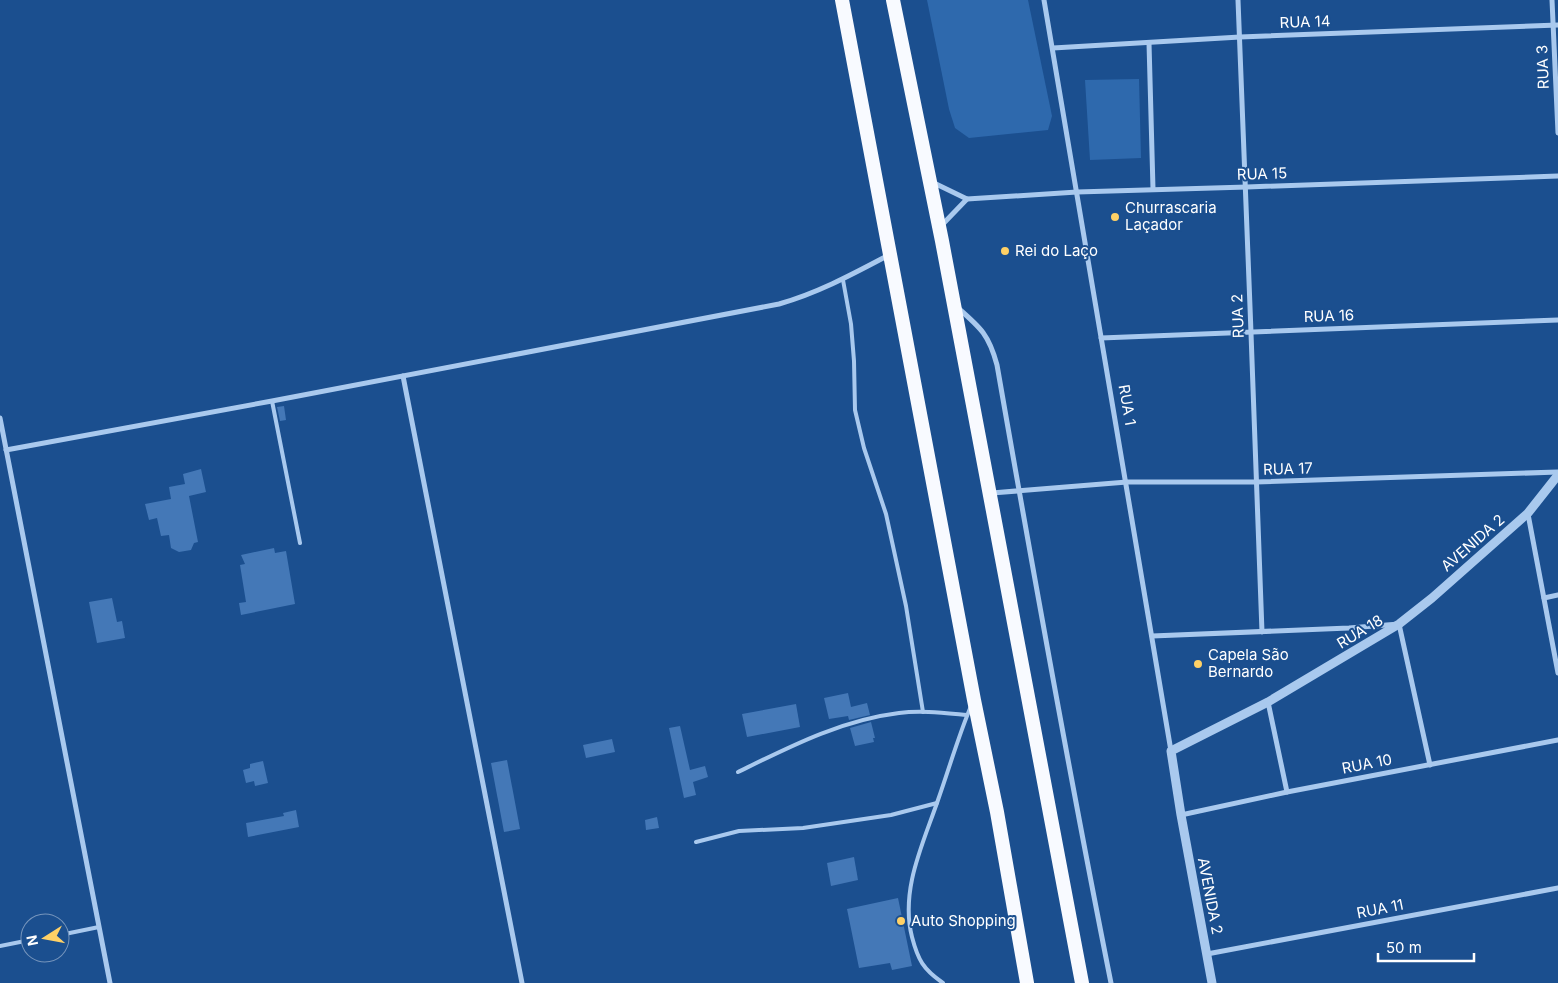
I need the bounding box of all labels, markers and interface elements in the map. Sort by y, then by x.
street label: RUA 14 [1279,11,1331,32]
street label: RUA 3 [1532,45,1553,90]
street label: RUA 15 [1237,163,1287,184]
place label: Churrascaria Laçador [1125,198,1217,234]
marker: Churrascaria Laçador [1109,211,1121,223]
place label: Rei do Laço [1015,241,1098,260]
marker: Rei do Laço [999,245,1011,257]
street label: RUA 2 [1227,294,1248,338]
street label: RUA 16 [1303,305,1355,326]
street label: RUA 1 [1115,383,1140,427]
street label: RUA 17 [1263,458,1313,479]
street label: AVENIDA 2 [1437,510,1508,575]
street label: RUA 18 [1333,610,1386,653]
place label: Capela São Bernardo [1208,645,1289,681]
marker: Capela São Bernardo [1192,658,1204,670]
street label: RUA 10 [1340,749,1394,778]
street label: AVENIDA 2 [1194,856,1227,936]
street label: RUA 11 [1355,895,1405,922]
place label: Auto Shopping [911,911,1016,930]
north arrow [20,913,70,963]
marker: Auto Shopping [895,915,907,927]
scale bar [1378,930,1474,962]
text: N [22,934,41,947]
text: 50 m [1386,938,1422,957]

